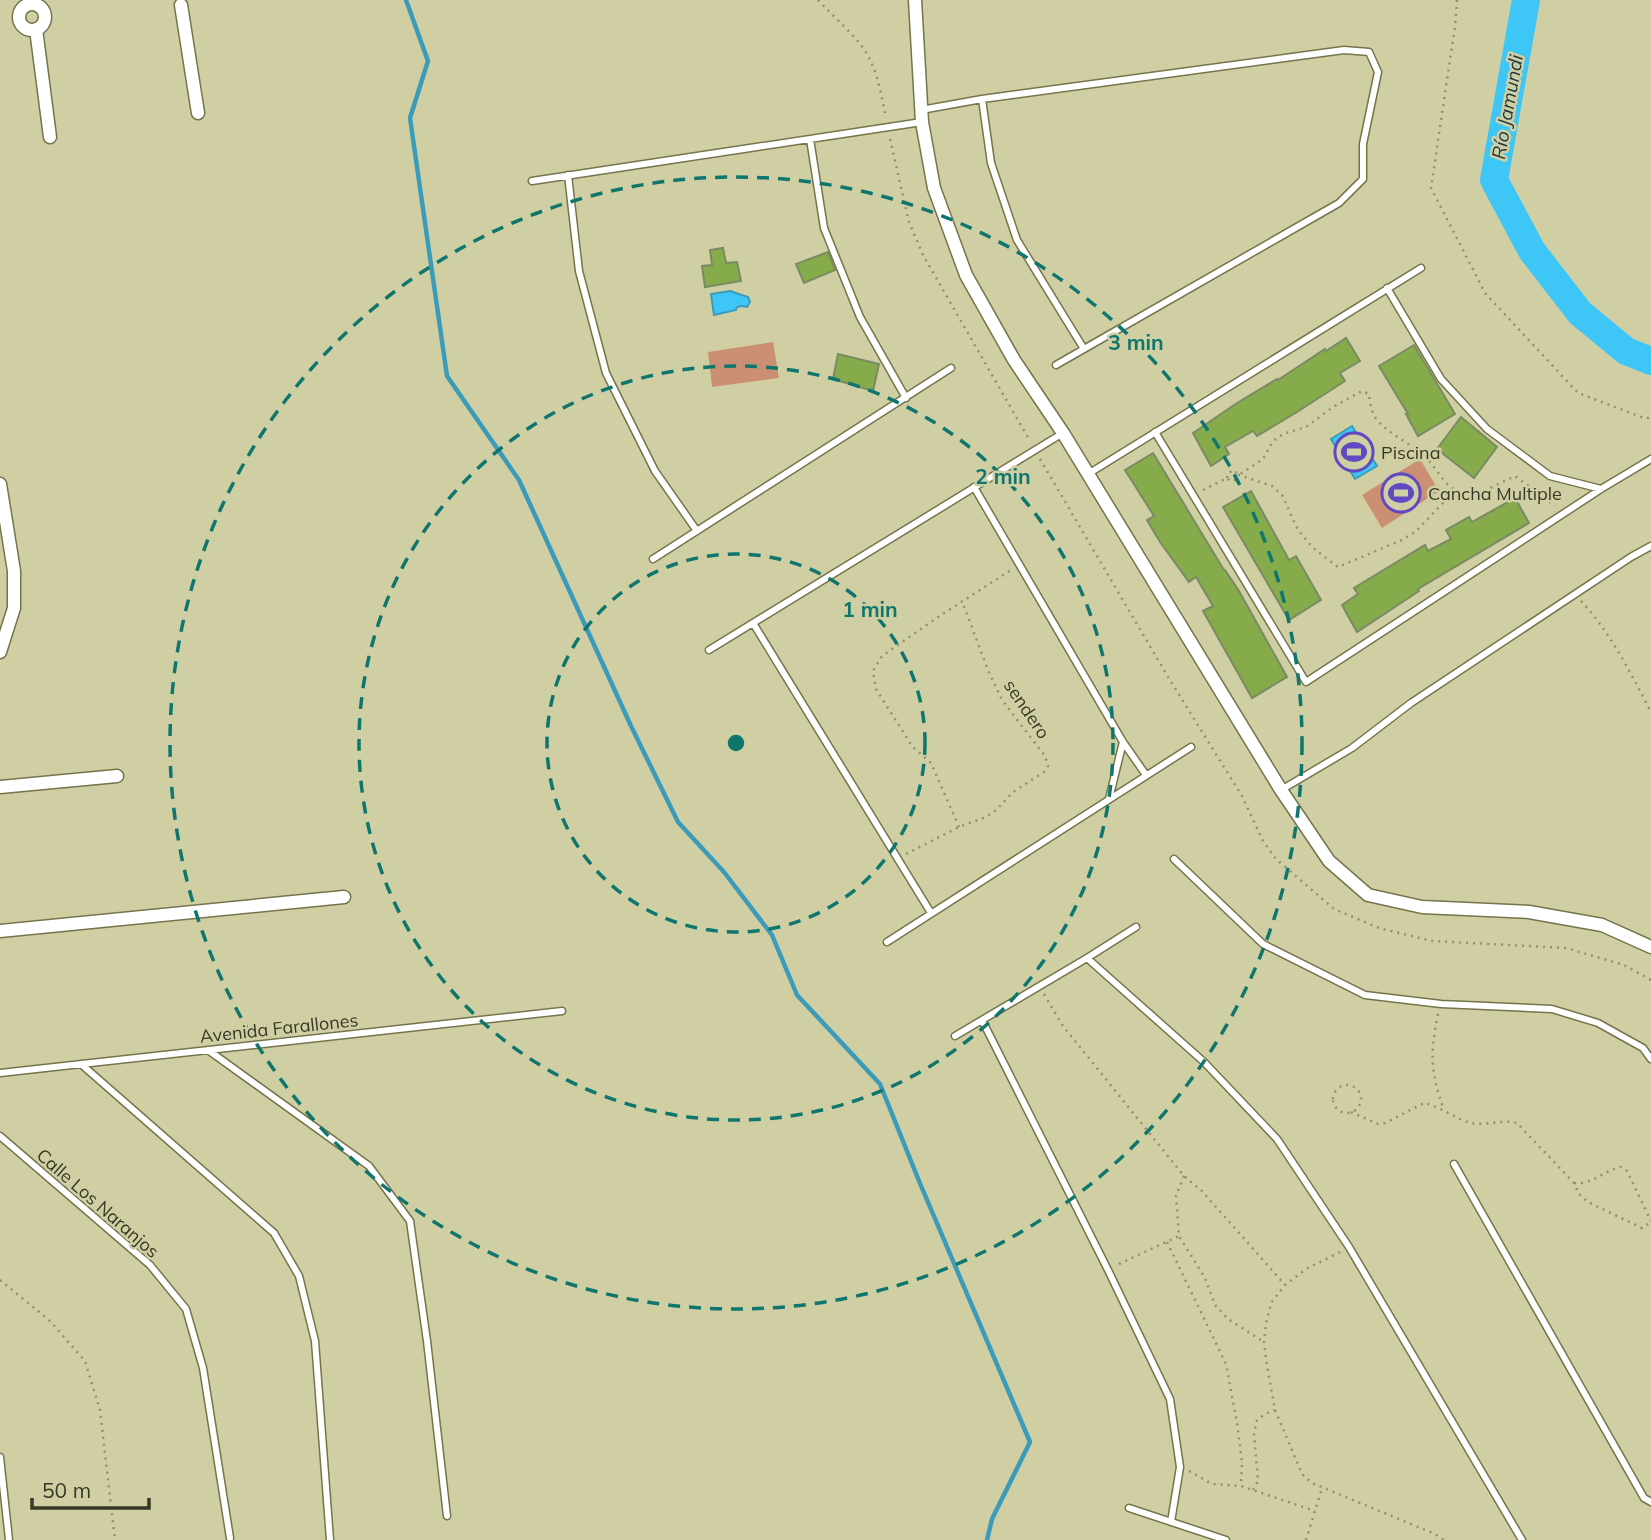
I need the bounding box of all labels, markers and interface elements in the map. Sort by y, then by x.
water label: Río Jamundi [1486,52,1528,161]
text: 3 min [1108,329,1164,355]
sports icon: Piscina [1333,431,1375,473]
place label: Piscina [1381,441,1440,464]
text: 2 min [975,463,1031,489]
sports icon: Cancha Multiple [1380,472,1422,514]
place label: Cancha Multiple [1428,482,1562,505]
text: 1 min [842,596,898,622]
street label: sendero [999,675,1055,743]
centre of rings [724,731,748,755]
street label: Avenida Farallones [199,1008,359,1048]
street label: Calle Los Naranjos [32,1143,164,1263]
scale bar [32,1466,149,1510]
text: 50 m [42,1477,91,1503]

